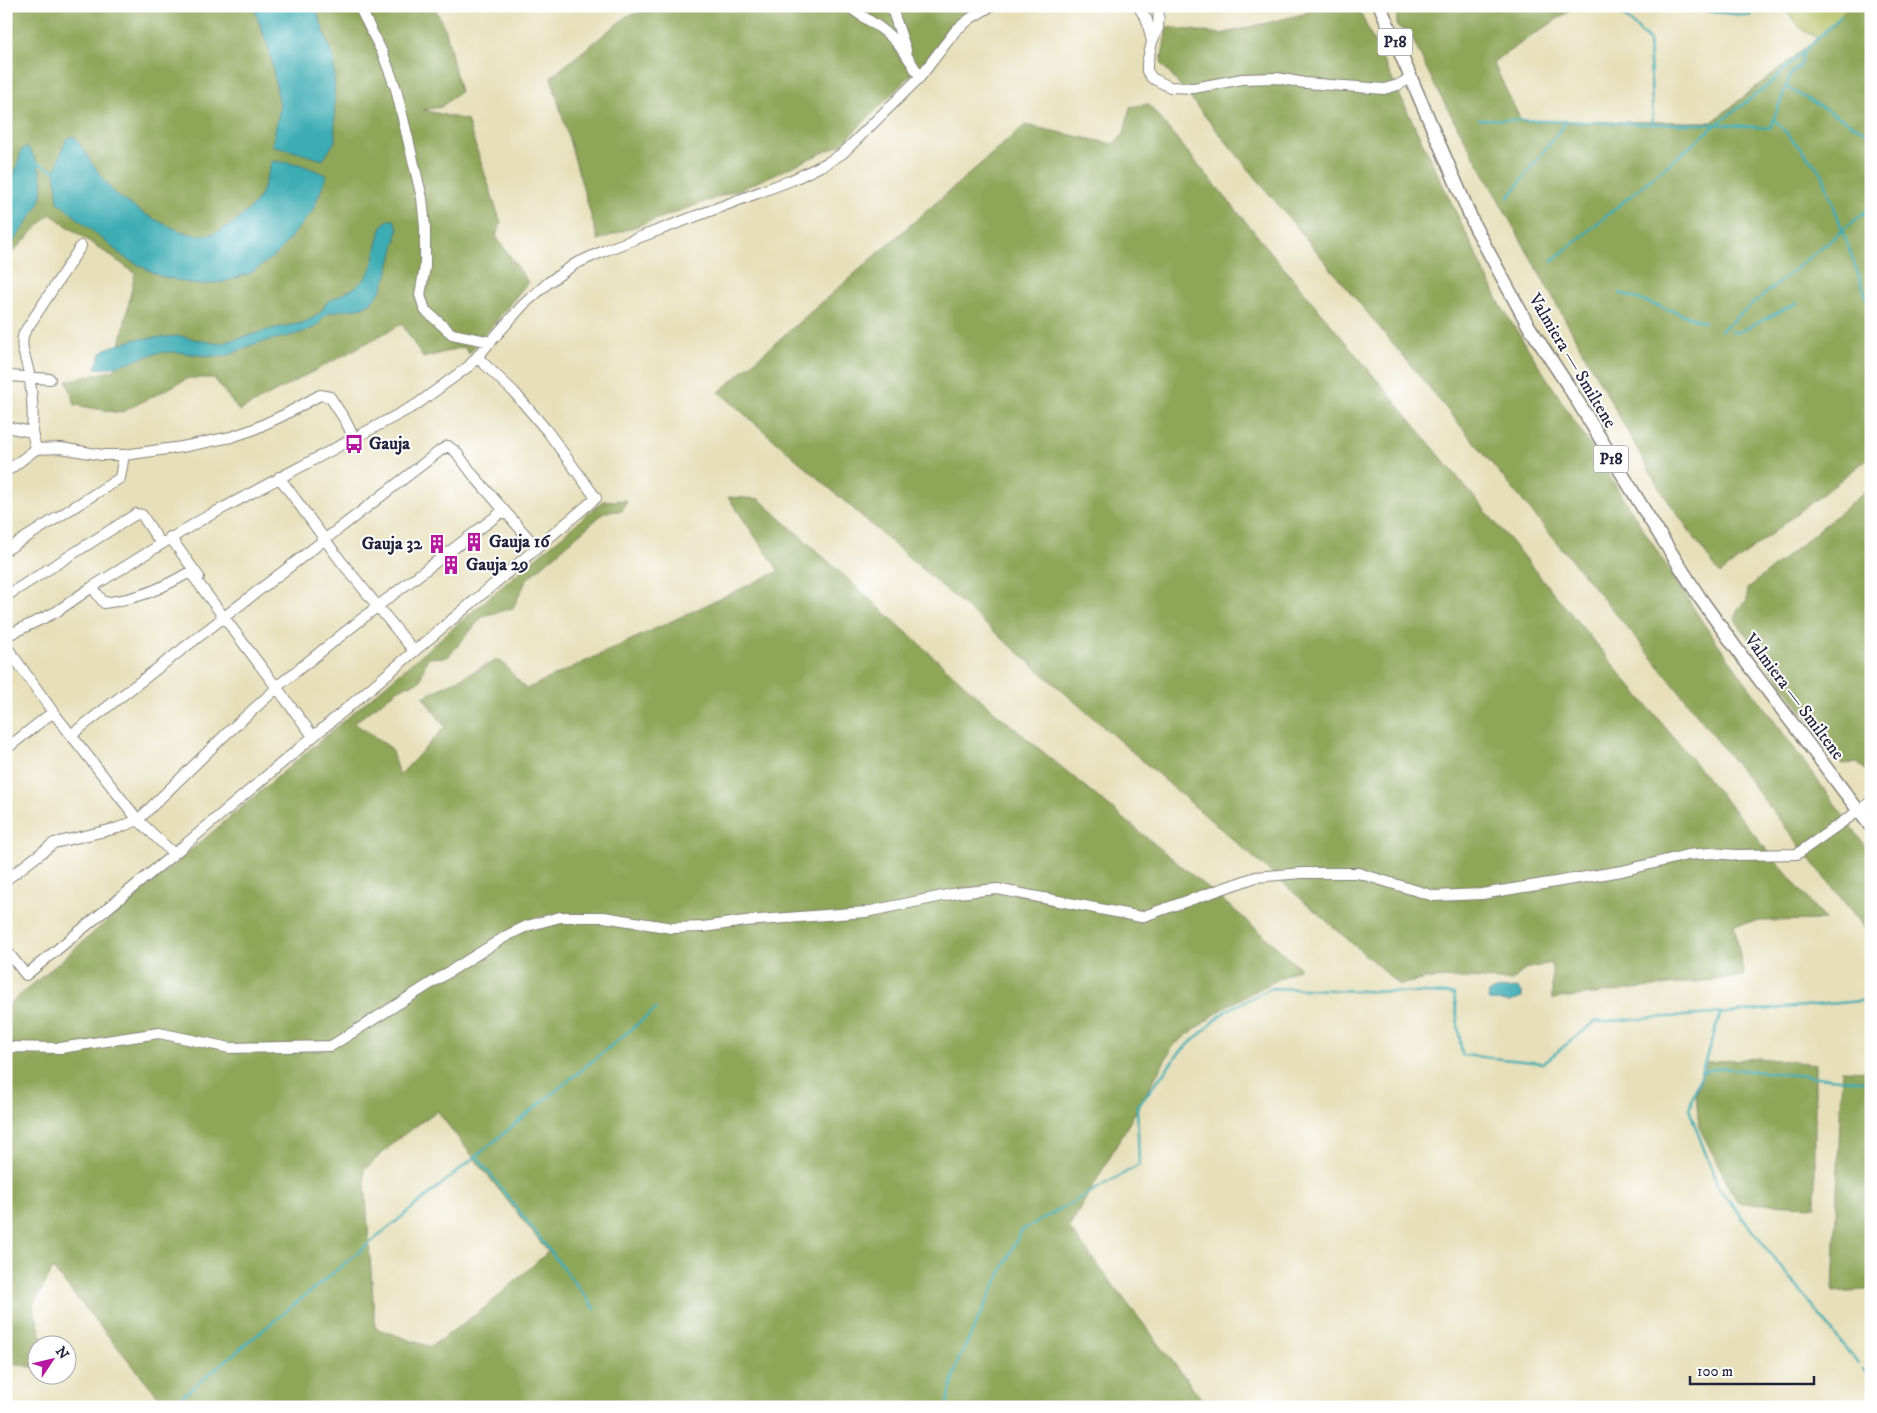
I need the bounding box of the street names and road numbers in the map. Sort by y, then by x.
road number: P18 [1378,28,1412,56]
street label: Valmiera — Smiltene [1523,289,1621,432]
road number: P18 [1594,446,1628,472]
street label: Valmiera — Smiltene [1739,629,1849,765]

